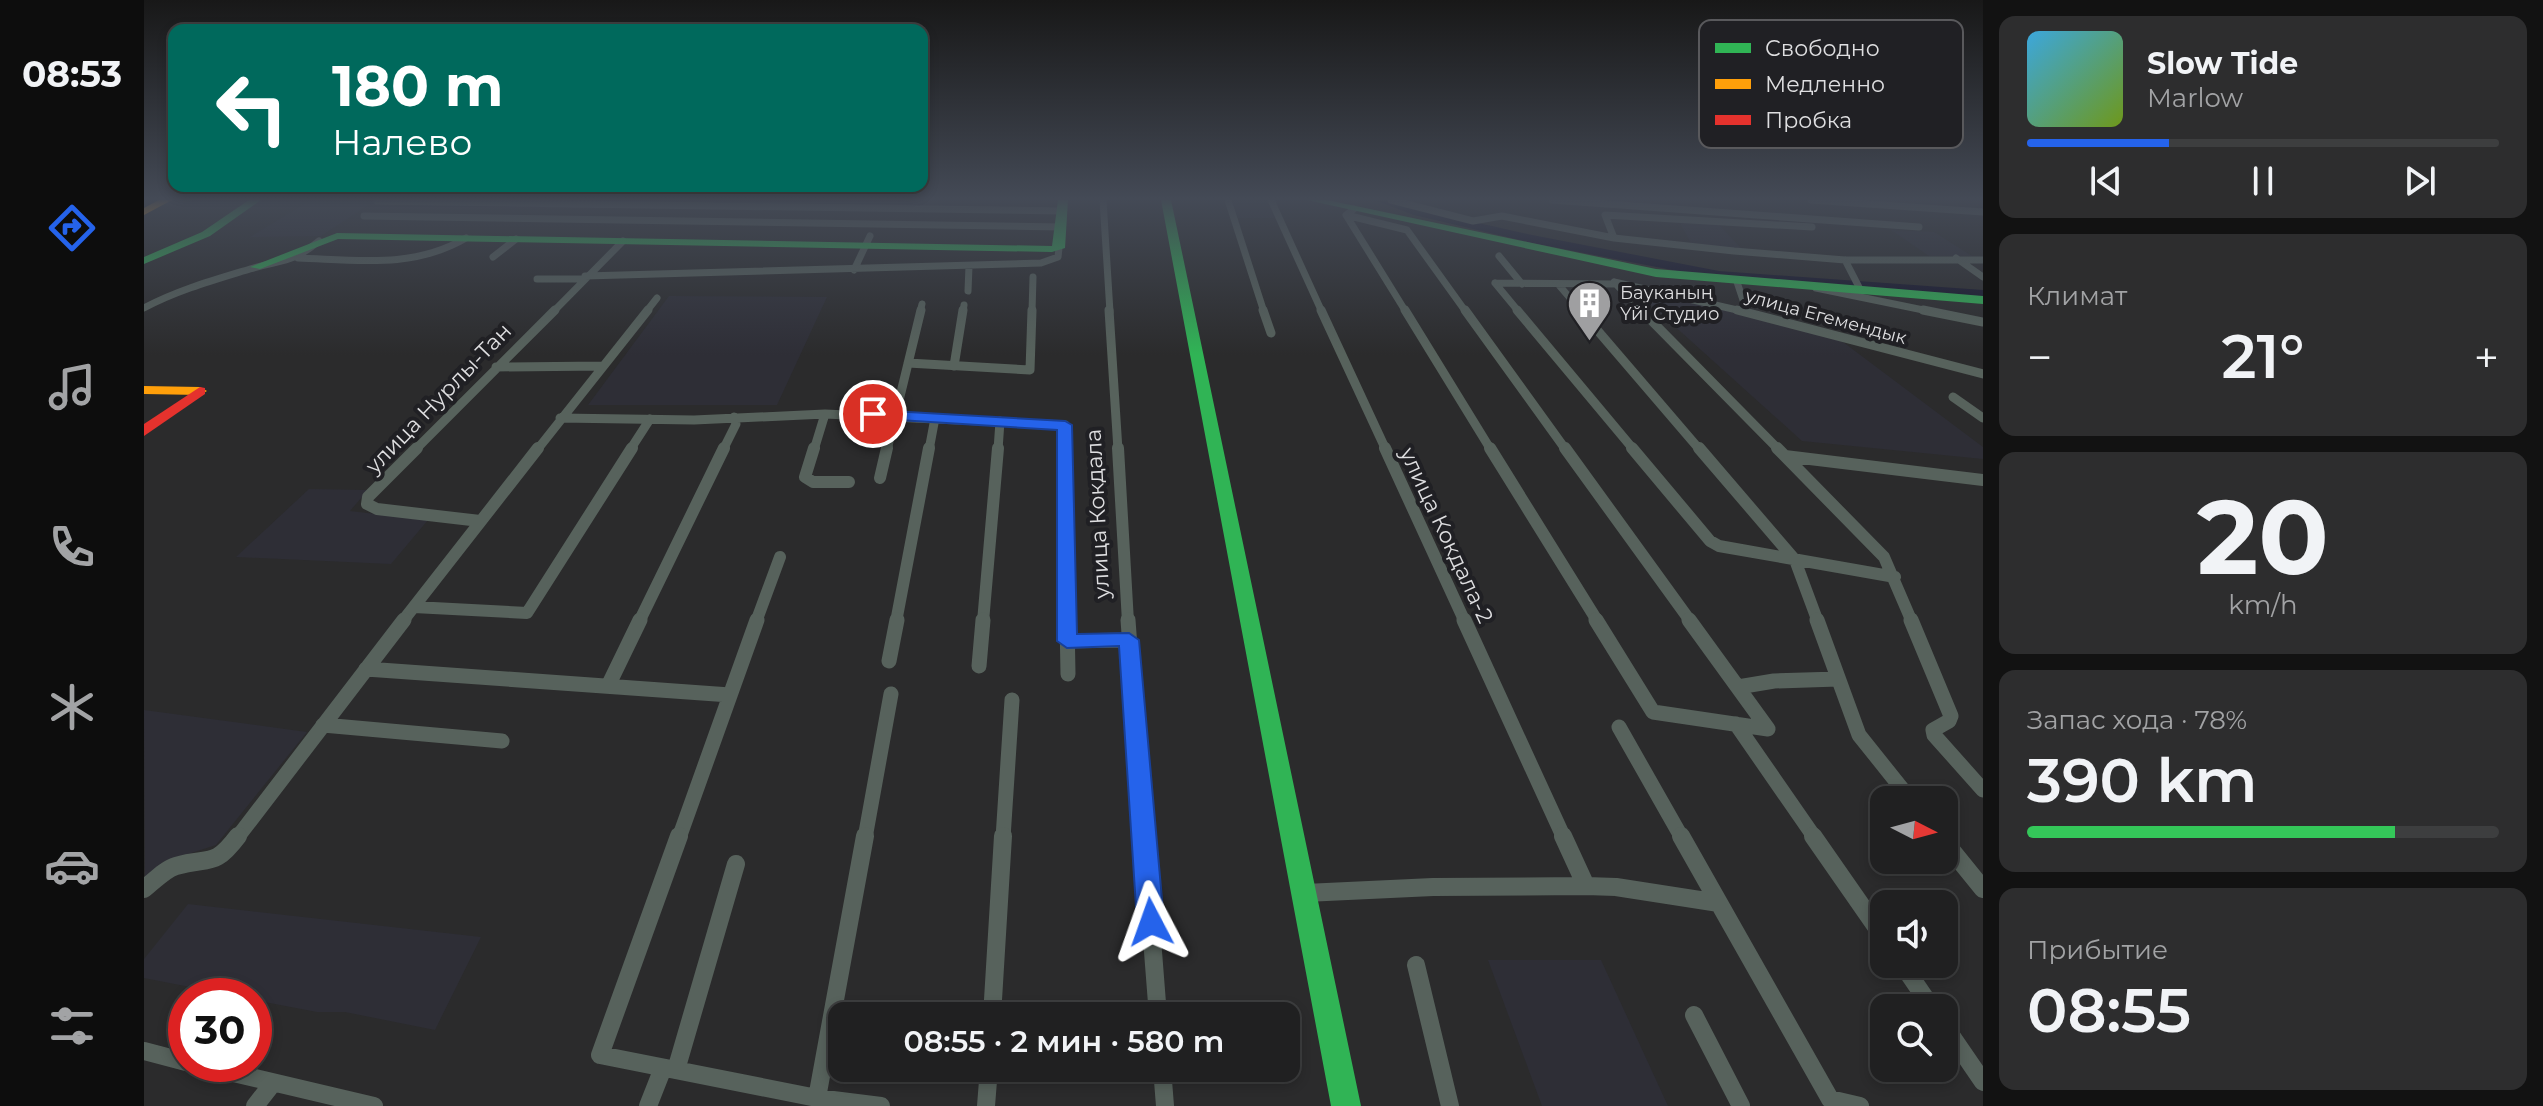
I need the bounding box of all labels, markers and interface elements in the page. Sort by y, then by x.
legend [1699,20,1963,148]
text: Свободно [1765,35,1880,62]
text: Slow Tide [2147,45,2298,82]
text: 08:53 [22,52,122,96]
text: 180 m [332,52,504,120]
icon: left [200,56,304,160]
text: Медленно [1765,71,1885,98]
text: Marlow [2147,82,2243,114]
text: Пробка [1765,107,1852,134]
text: Налево [332,120,472,164]
icon: previous [2084,159,2128,203]
icon: pause [2241,159,2285,203]
icon: next [2398,159,2442,203]
icon: directions [44,200,100,256]
building icon: Бауканың Үйі Студио [1565,279,1613,342]
text: Климат [2027,280,2127,312]
place label: Бауканың Үйі Студио [1620,282,1719,325]
street label: улица Егемендык [1742,285,1909,349]
street label: улица Нурлы-Тан [359,318,517,480]
text: 21° [2222,320,2304,393]
text: − [2027,330,2052,384]
text: + [2474,330,2499,384]
icon: music [44,359,100,415]
pin [839,380,907,448]
icon: arrive [851,392,895,436]
street label: улица Кокдала [1080,428,1115,601]
street label: улица Кокдала-2 [1394,442,1499,627]
text: 20 [2197,473,2329,600]
icon: phone [44,519,100,575]
text: km/h [2228,589,2298,621]
icon: climate [44,679,100,735]
text: Запас хода · 78% [2027,704,2247,736]
text: 390 km [2027,744,2257,817]
north arrow [1870,786,1958,874]
map controls [1870,786,1958,1082]
icon: car [44,838,100,894]
position arrow [1109,880,1193,964]
button: sound [1870,890,1958,978]
text: Прибытие [2027,934,2168,966]
text: 08:55 [2027,974,2191,1047]
speed limit sign: 30 [168,978,272,1082]
button: search [1870,994,1958,1082]
icon: filters [44,998,100,1054]
text: 08:55 · 2 мин · 580 m [904,1023,1224,1060]

